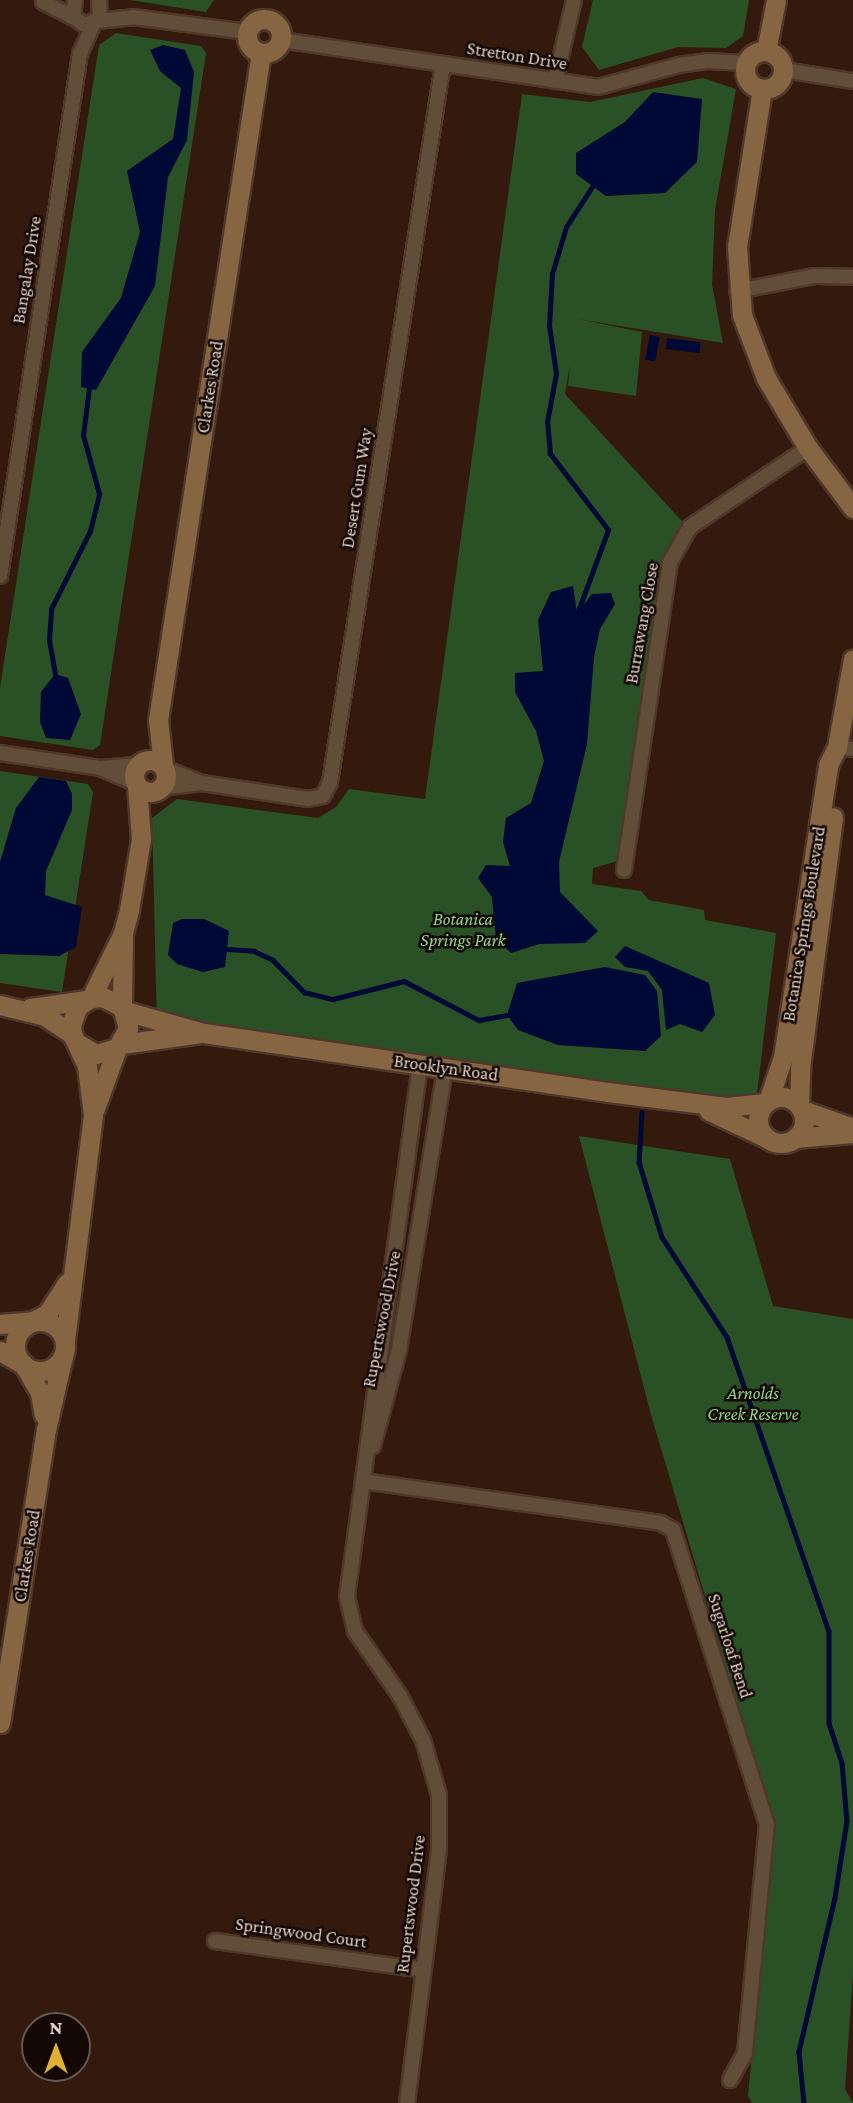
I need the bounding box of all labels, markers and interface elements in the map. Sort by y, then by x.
street label: Stretton Drive [465,37,569,75]
street label: Bangalay Drive [8,215,46,325]
street label: Clarkes Road [192,339,228,435]
street label: Desert Gum Way [337,426,377,550]
street label: Burrawang Close [621,561,663,685]
street label: Botanica Springs Boulevard [778,825,830,1023]
park label: Botanica Springs Park [420,909,506,951]
street label: Brooklyn Road [393,1050,499,1086]
street label: Rupertswood Drive [358,1249,406,1389]
park label: Arnolds Creek Reserve [707,1383,799,1426]
street label: Clarkes Road [9,1508,45,1604]
street label: Sugarloaf Bend [703,1591,757,1701]
street label: Rupertswood Drive [392,1834,430,1974]
street label: Springwood Court [234,1913,368,1953]
north arrow [21,2012,91,2082]
text: N [50,2017,62,2038]

